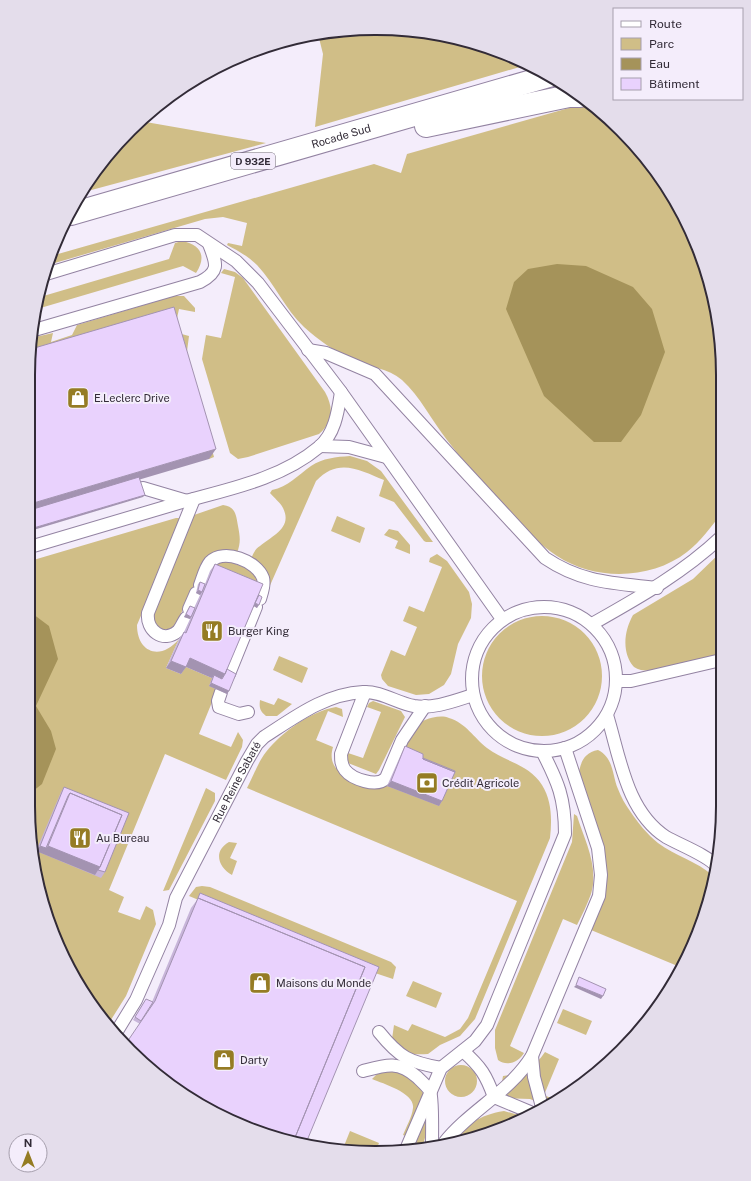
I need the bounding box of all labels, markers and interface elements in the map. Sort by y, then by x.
legend [613,8,743,100]
text: Route [649,17,682,31]
text: Parc [649,37,674,51]
text: Eau [649,57,670,71]
text: Bâtiment [649,77,700,91]
street label: Rocade Sud [310,122,372,150]
road number: D 932E [231,153,275,169]
shop icon: E.Leclerc Drive [65,385,91,411]
place label: E.Leclerc Drive [94,392,170,404]
restaurant icon: Burger King [199,618,225,644]
place label: Burger King [228,625,289,637]
street label: Rue Reine Sabaté [210,739,263,825]
bank icon: Crédit Agricole [414,770,440,796]
place label: Crédit Agricole [442,777,519,789]
restaurant icon: Au Bureau [67,825,93,851]
place label: Au Bureau [96,832,149,844]
shop icon: Maisons du Monde [247,970,273,996]
place label: Maisons du Monde [276,977,371,989]
shop icon: Darty [211,1047,237,1073]
place label: Darty [240,1054,268,1066]
north arrow [8,1133,48,1173]
text: N [24,1137,32,1149]

